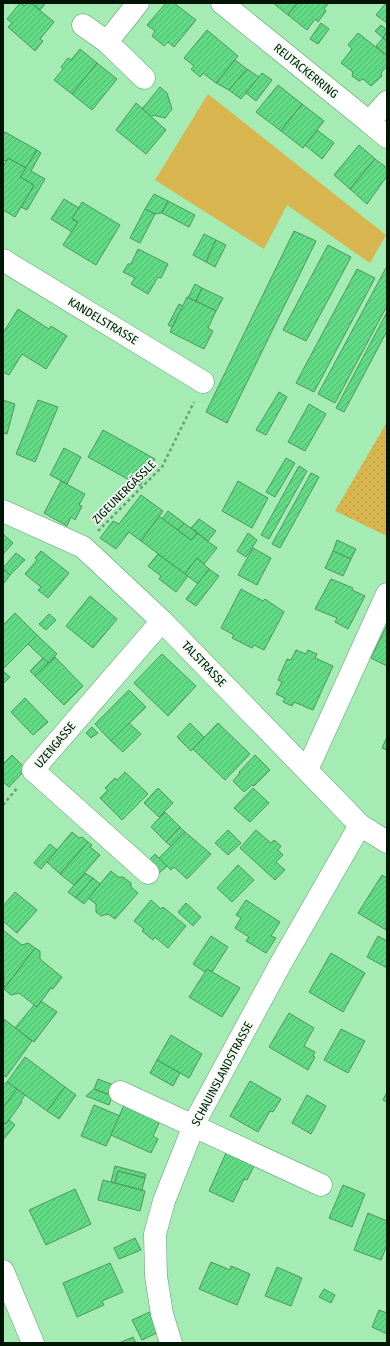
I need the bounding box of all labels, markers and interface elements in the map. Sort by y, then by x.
street label: REUTACKERRING [271,41,341,101]
street label: KANDELSTRASSE [65,295,141,348]
street label: ZIGEUNERGÄSSLE [89,457,159,527]
street label: TALSTRASSE [179,638,229,690]
street label: UZENGASSE [32,719,79,771]
street label: SCHAUINSLANDSTRASSE [189,1019,256,1129]

